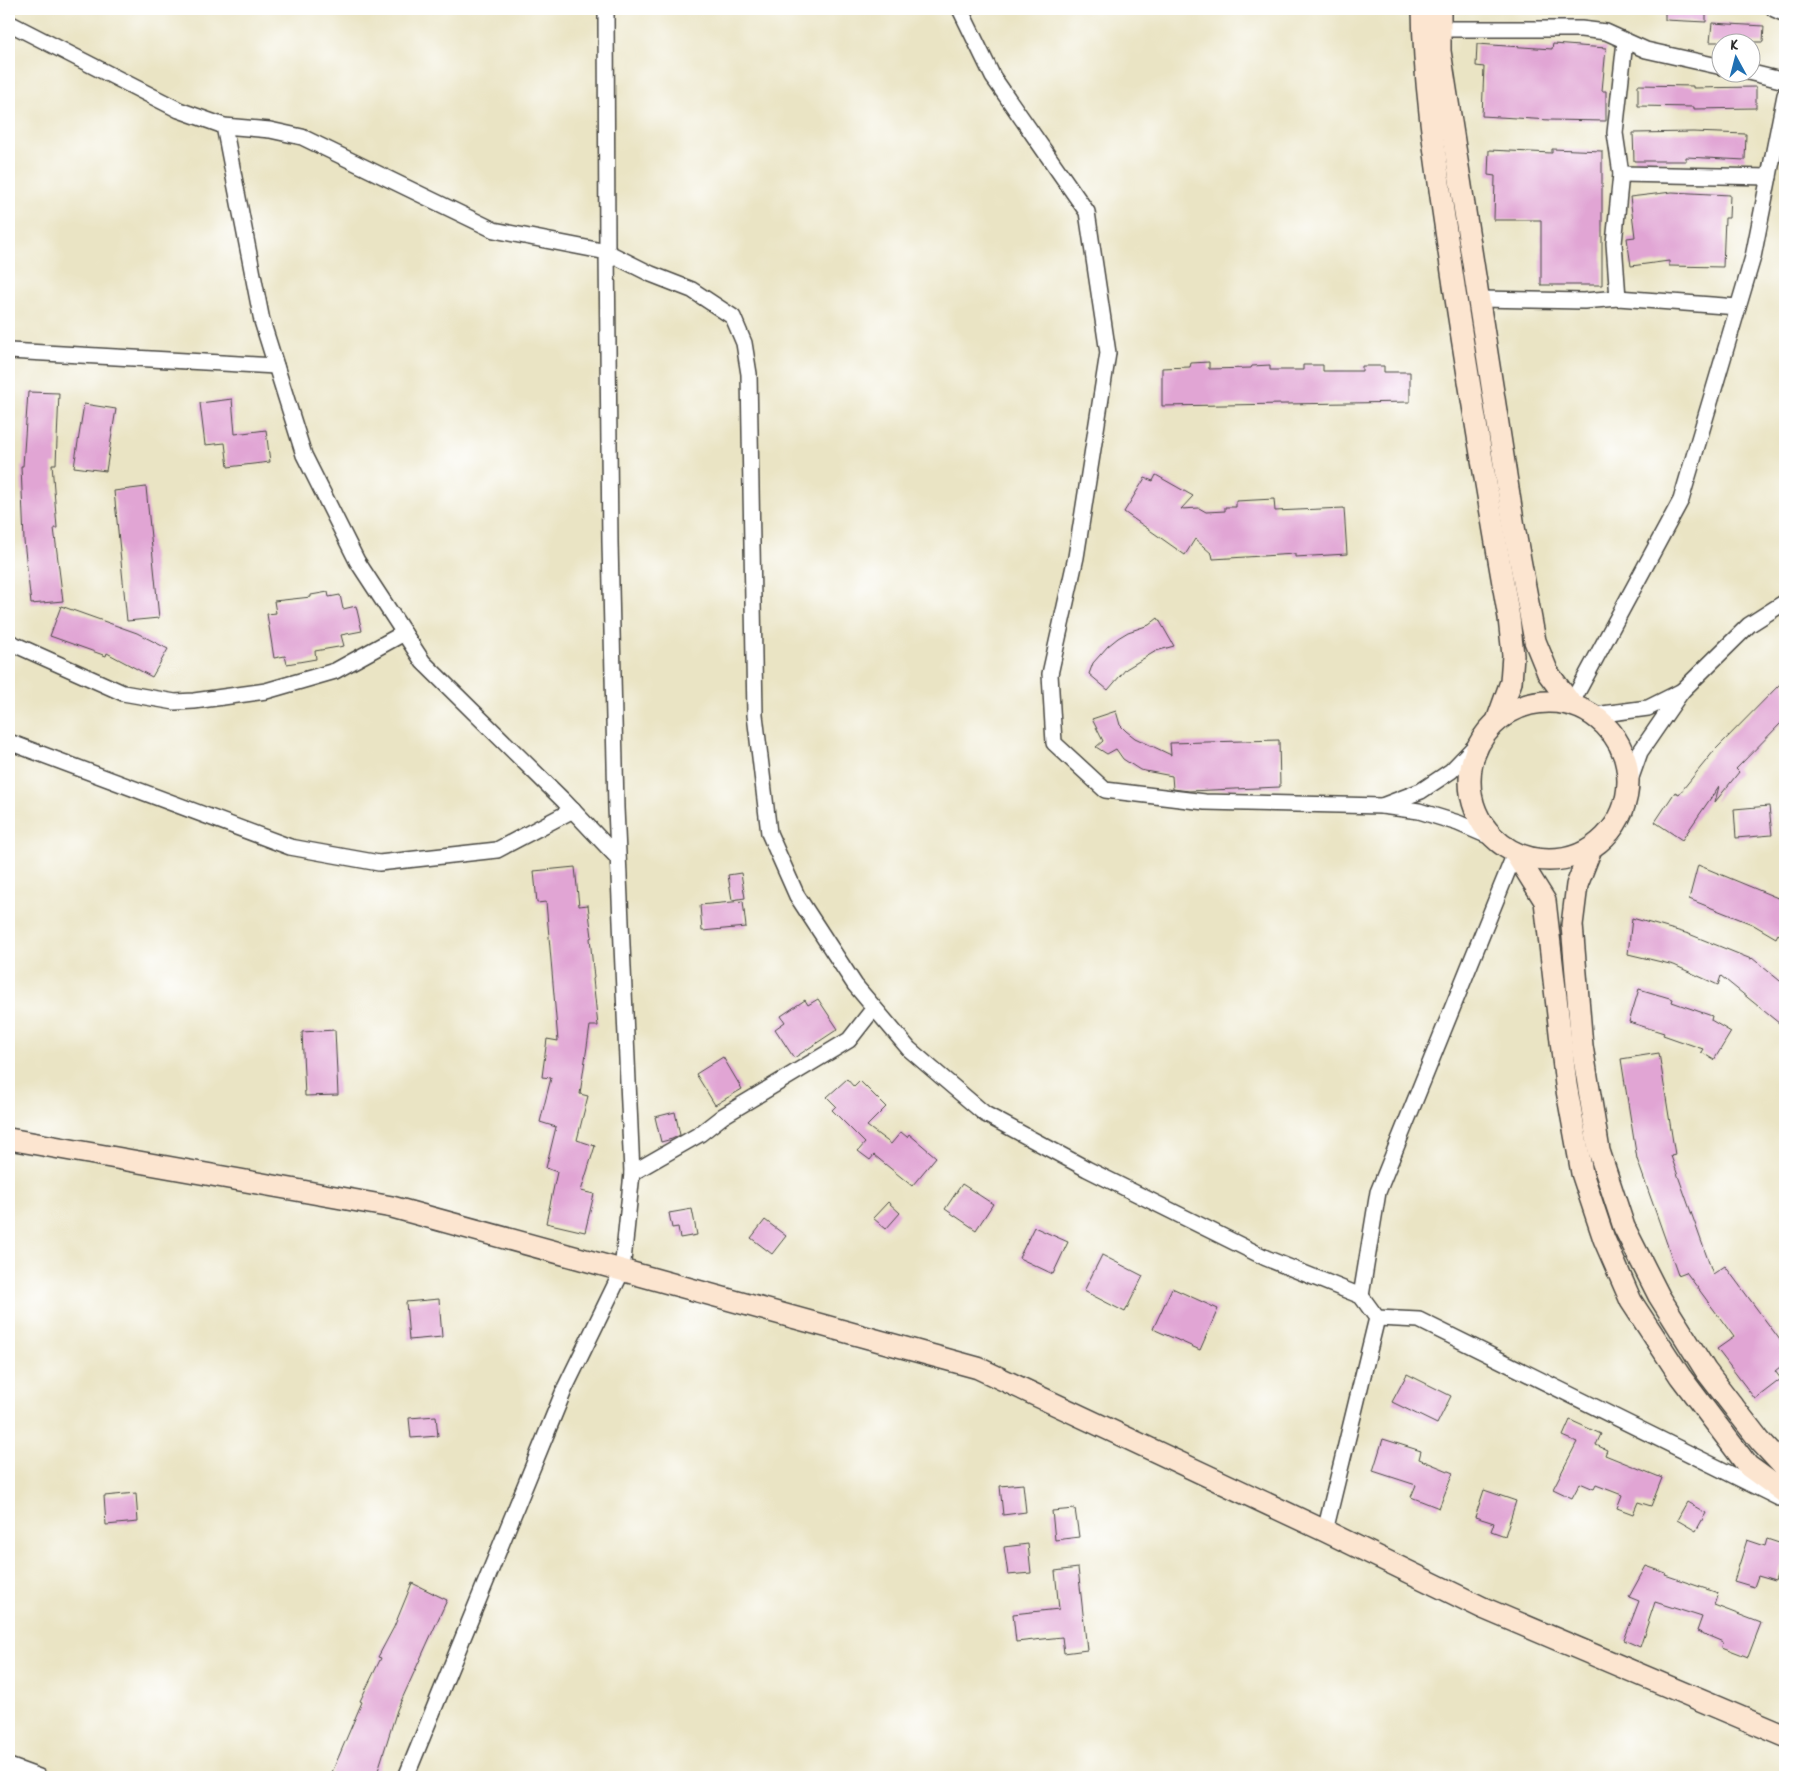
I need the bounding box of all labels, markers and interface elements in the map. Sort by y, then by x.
north arrow [1712,32,1762,82]
text: K [1729,35,1741,58]

